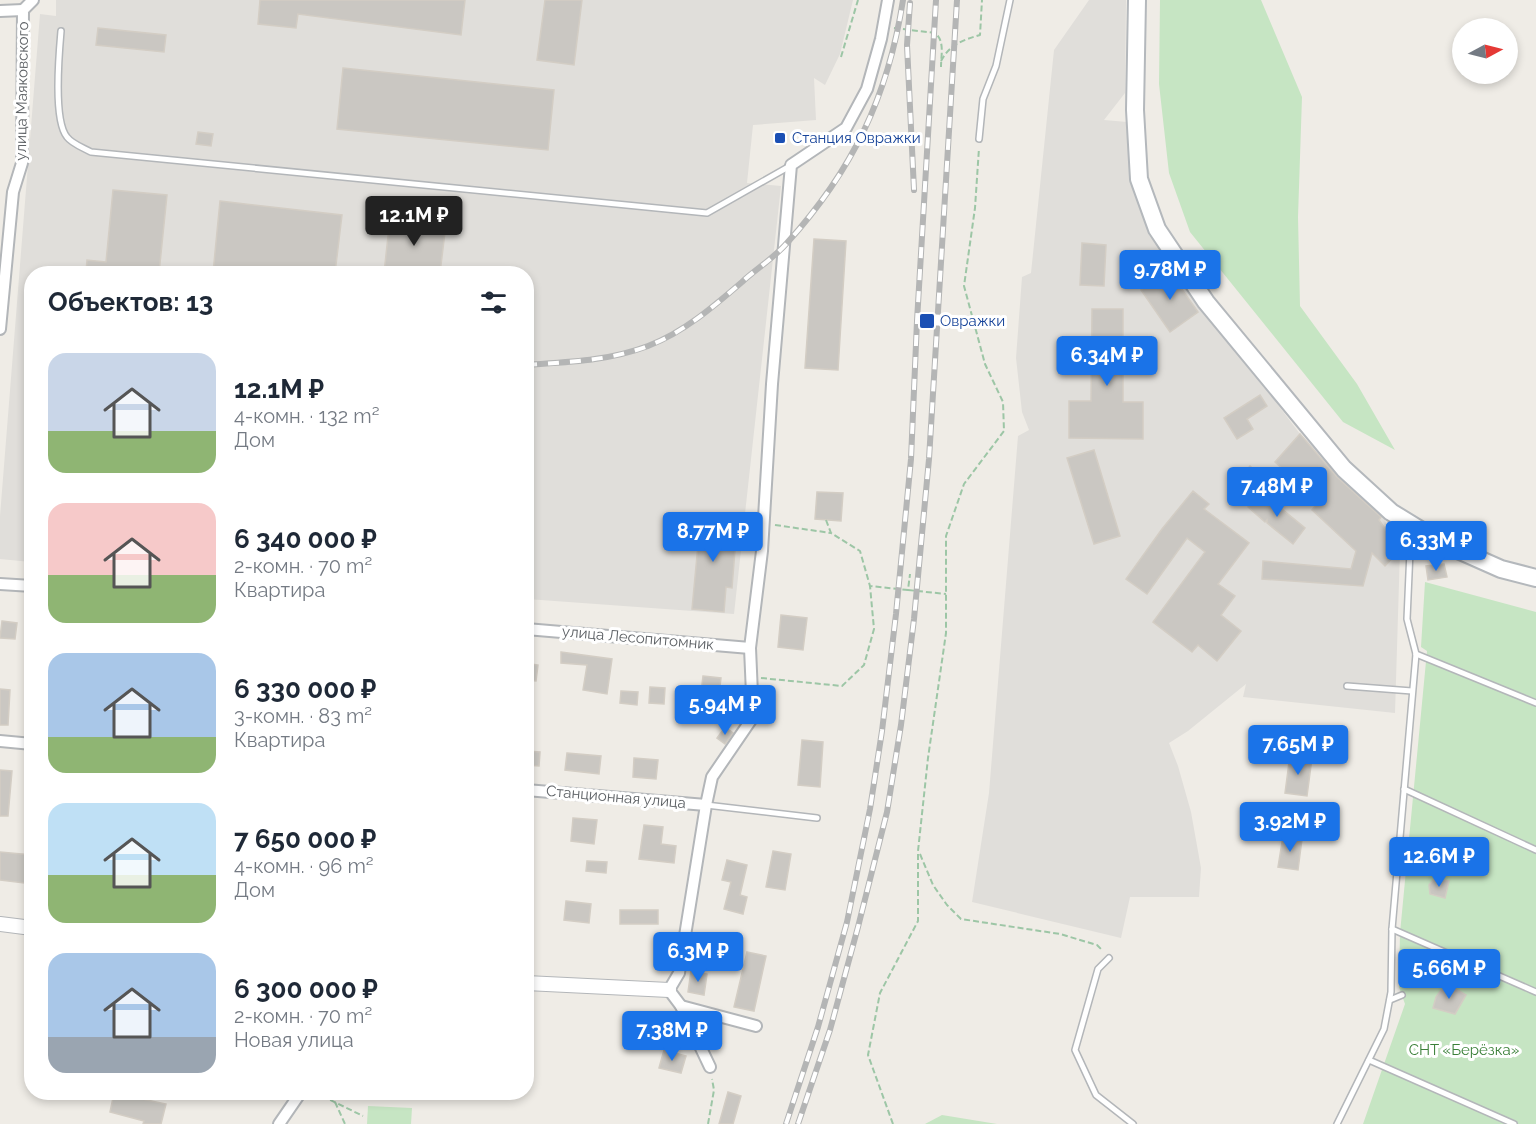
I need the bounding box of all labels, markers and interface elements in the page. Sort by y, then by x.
north arrow [1452,18,1518,84]
map controls [1452,18,1518,84]
street label: улица Маяковского [12,21,32,161]
place label: Станция Овражки [792,129,921,147]
marker: Станция Овражки [773,131,787,145]
pin: 12.1M ₽ [359,196,469,247]
text: 12.1M ₽ [379,203,449,227]
pin: 9.78M ₽ [1115,250,1225,301]
text: 9.78M ₽ [1134,257,1206,281]
icon: filters [477,286,510,319]
text: Объектов: 13 [48,287,213,317]
marker: Овражки [918,312,936,330]
place label: Овражки [940,312,1005,330]
pin: 6.34M ₽ [1052,336,1162,387]
text: 6.34M ₽ [1071,343,1143,367]
text: 12.1M ₽ [234,374,324,404]
icon: home [96,377,168,449]
text: 4-комн. · 132 m² [234,404,379,428]
text: Дом [234,428,275,452]
pin: 7.48M ₽ [1222,467,1332,518]
text: 7.48M ₽ [1241,474,1313,498]
pin: 8.77M ₽ [658,512,768,563]
text: 8.77M ₽ [677,519,749,543]
pin: 6.33M ₽ [1381,521,1491,572]
text: 6 340 000 ₽ [234,524,377,554]
icon: home [96,527,168,599]
text: 6.33M ₽ [1400,528,1472,552]
text: 2-комн. · 70 m² [234,554,372,578]
text: Квартира [234,578,325,602]
street label: улица Лесопитомник [561,622,715,654]
text: 6 330 000 ₽ [234,674,376,704]
icon: home [96,677,168,749]
pin: 5.94M ₽ [670,685,780,736]
text: 5.94M ₽ [689,692,761,716]
text: 3-комн. · 83 m² [234,704,372,728]
pin: 7.65M ₽ [1243,725,1353,776]
text: Квартира [234,728,325,752]
text: 7.65M ₽ [1262,732,1334,756]
street label: Станционная улица [545,782,687,812]
pin: 3.92M ₽ [1235,802,1345,853]
text: 3.92M ₽ [1254,809,1326,833]
text: 7 650 000 ₽ [234,824,376,854]
icon: home [96,827,168,899]
pin: 12.6M ₽ [1384,837,1494,888]
text: 12.6M ₽ [1403,844,1475,868]
text: 4-комн. · 96 m² [234,854,374,878]
text: Дом [234,878,275,902]
pin: 6.3M ₽ [649,932,747,983]
text: 6.3M ₽ [667,939,729,963]
pin: 5.66M ₽ [1394,949,1504,1000]
text: 5.66M ₽ [1412,956,1486,980]
text: 6 300 000 ₽ [234,974,378,1004]
icon: home [96,977,168,1049]
text: 2-комн. · 70 m² [234,1004,372,1028]
pin: 7.38M ₽ [617,1011,727,1062]
text: 7.38M ₽ [636,1018,708,1042]
text: Новая улица [234,1028,354,1052]
park label: СНТ «Берёзка» [1409,1041,1519,1059]

